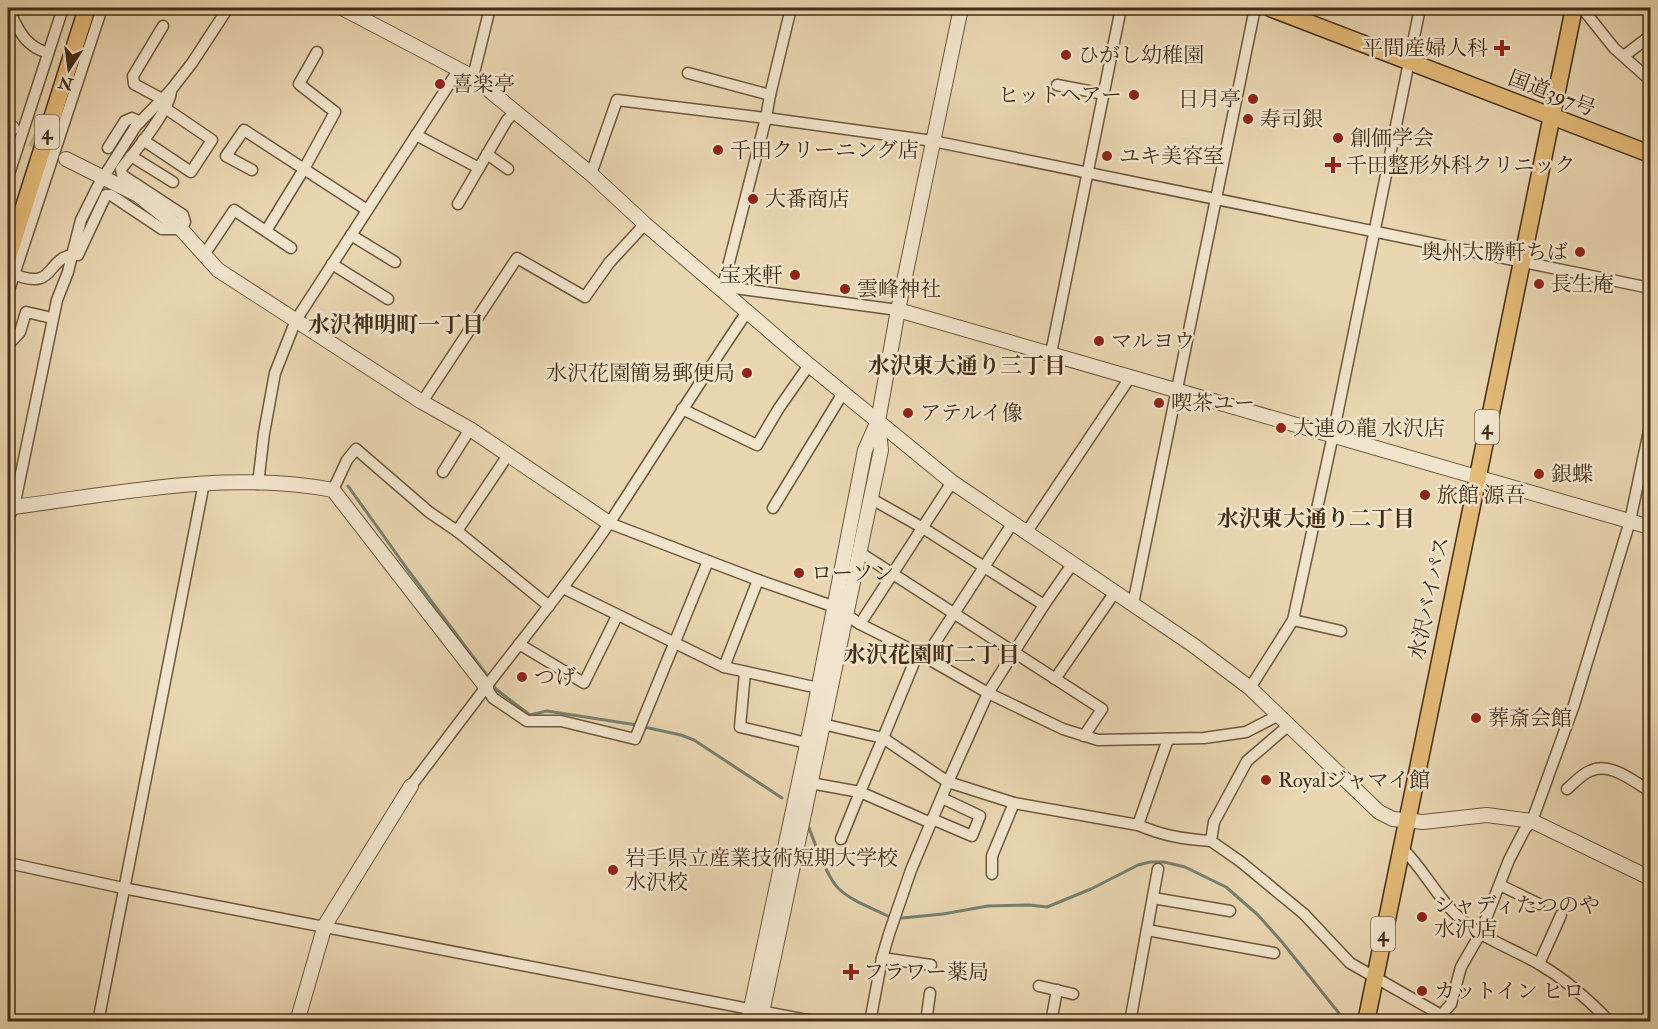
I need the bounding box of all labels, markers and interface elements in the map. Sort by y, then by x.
place label: 平間産婦人科 [1362,35,1488,62]
north arrow [39,39,99,99]
marker: 平間産婦人科 [1493,39,1511,57]
place label: ひがし幼稚園 [1078,42,1204,69]
marker: ひがし幼稚園 [1059,48,1073,62]
street label: 国道397号 [1504,64,1599,122]
text: N [56,71,76,94]
place label: 喜楽亭 [452,71,515,98]
marker: 喜楽亭 [433,77,447,91]
place label: ヒットヘアー [998,82,1122,109]
place label: 日月亭 [1178,86,1241,113]
marker: ヒットヘアー [1127,88,1141,102]
marker: 日月亭 [1246,92,1260,106]
place label: 寿司銀 [1260,106,1323,133]
marker: 寿司銀 [1241,112,1255,126]
road number: 4 [35,115,59,149]
place label: 創価学会 [1350,125,1434,152]
marker: 創価学会 [1331,131,1345,145]
place label: 千田クリーニング店 [730,137,919,164]
marker: 千田クリーニング店 [711,143,725,157]
place label: ユキ美容室 [1119,143,1224,170]
marker: ユキ美容室 [1100,149,1114,163]
place label: 千田整形外科クリニック [1346,152,1576,179]
marker: 千田整形外科クリニック [1324,156,1342,174]
place label: 大番商店 [765,186,849,213]
marker: 大番商店 [746,192,760,206]
place label: 奥州大勝軒ちば [1421,239,1568,266]
marker: 奥州大勝軒ちば [1573,245,1587,259]
place label: 宝来軒 [720,262,783,289]
marker: 宝来軒 [788,268,802,282]
place label: 長生庵 [1551,271,1614,298]
place label: 雲峰神社 [857,276,941,303]
marker: 長生庵 [1532,277,1546,291]
marker: 雲峰神社 [838,282,852,296]
district label: 水沢神明町一丁目 [308,311,484,339]
place label: マルヨウ [1111,328,1195,355]
marker: マルヨウ [1092,334,1106,348]
district label: 水沢東大通り三丁目 [868,352,1066,380]
place label: 水沢花園簡易郵便局 [546,360,735,387]
marker: 水沢花園簡易郵便局 [740,366,754,380]
place label: 喫茶ユー [1171,390,1255,417]
marker: 喫茶ユー [1152,396,1166,410]
place label: アテルイ像 [920,400,1023,427]
marker: アテルイ像 [901,406,915,420]
road number: 4 [1475,410,1499,444]
place label: 大連の龍 水沢店 [1293,415,1444,442]
marker: 大連の龍 水沢店 [1274,421,1288,435]
place label: 銀蝶 [1551,461,1593,488]
marker: 銀蝶 [1532,467,1546,481]
place label: 旅館 源吾 [1437,482,1525,509]
marker: 旅館 源吾 [1418,488,1432,502]
district label: 水沢東大通り二丁目 [1217,505,1415,533]
street label: 水沢バイパス [1403,534,1456,662]
place label: ローソン [811,560,894,587]
marker: ローソン [792,566,806,580]
district label: 水沢花園町二丁目 [844,641,1020,669]
place label: つげ [534,664,576,691]
marker: つげ [515,670,529,684]
place label: 葬斎会館 [1488,705,1572,732]
marker: 葬斎会館 [1469,711,1483,725]
place label: Royalジャマイ館 [1278,767,1430,794]
marker: Royalジャマイ館 [1259,773,1273,787]
place label: 岩手県立産業技術短期大学校 水沢校 [625,845,898,896]
marker: 岩手県立産業技術短期大学校 水沢校 [606,863,620,877]
place label: シャディたつのや 水沢店 [1434,892,1600,943]
marker: シャディたつのや 水沢店 [1415,910,1429,924]
road number: 4 [1371,917,1395,951]
place label: フラワー薬局 [863,959,989,986]
marker: フラワー薬局 [844,965,858,979]
place label: カットイン ヒロ [1434,978,1584,1005]
marker: カットイン ヒロ [1415,984,1429,998]

